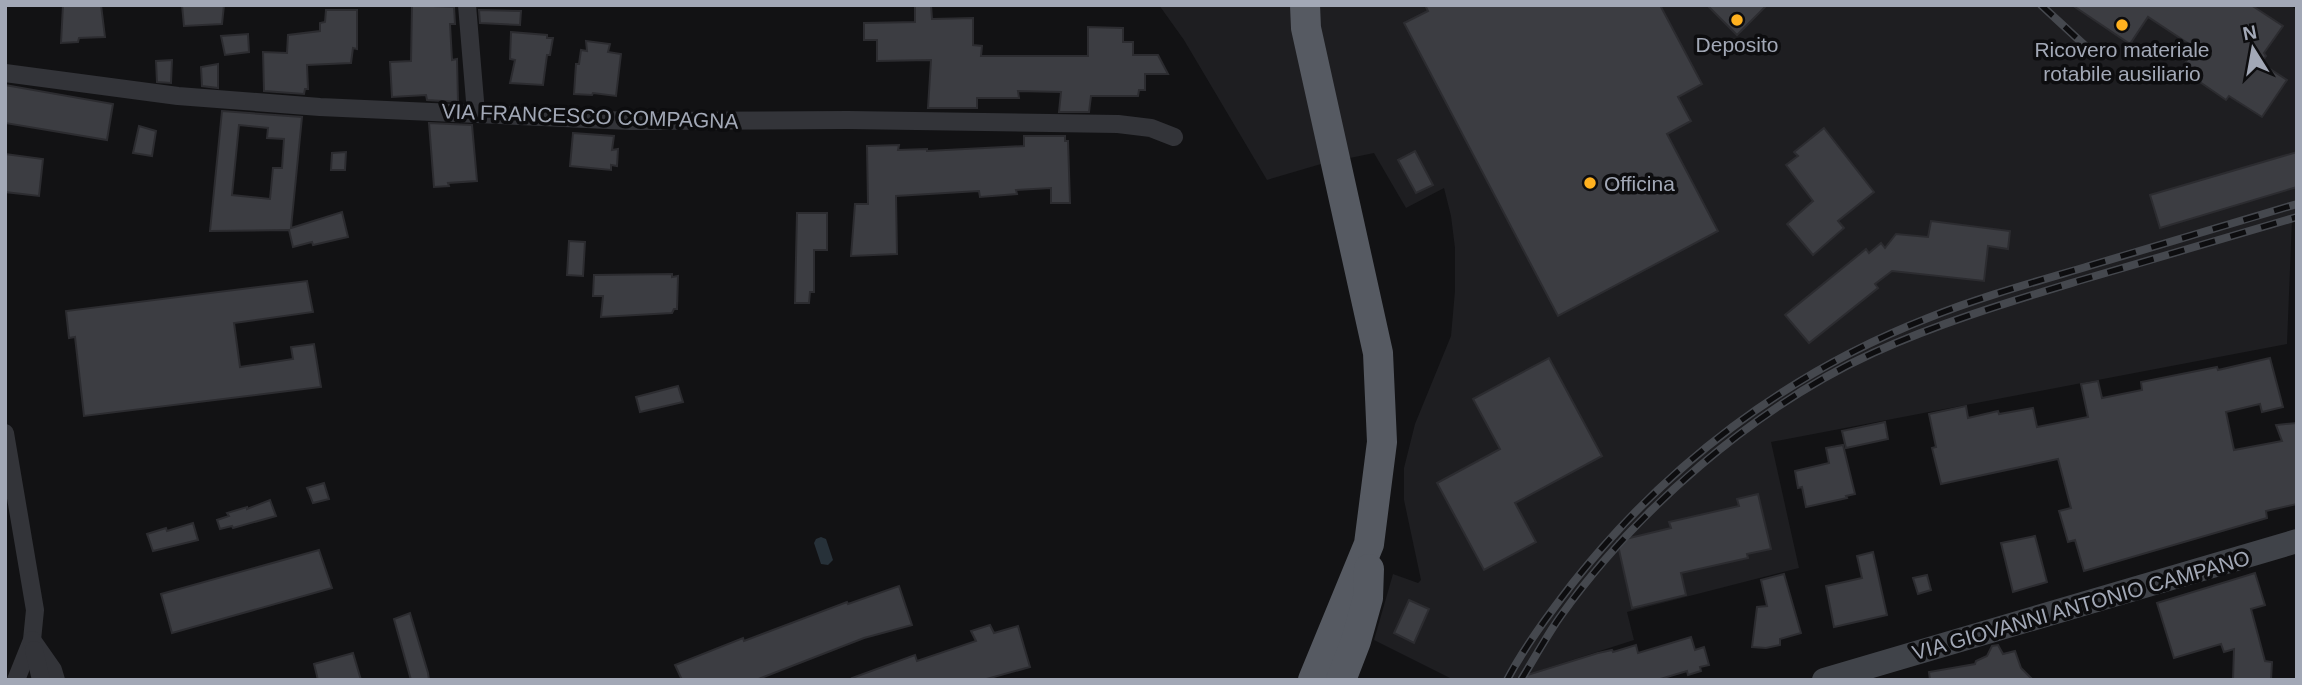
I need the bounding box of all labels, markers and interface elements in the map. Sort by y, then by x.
marker: Deposito [1729,12,1745,28]
north arrow [2218,14,2288,84]
marker: Ricovero materiale rotabile ausiliario [2114,17,2130,33]
text: N [2241,21,2259,44]
place label: Deposito [1696,33,1778,56]
place label: Ricovero materiale rotabile ausiliario [2034,38,2210,85]
street label: VIA FRANCESCO COMPAGNA [441,99,739,133]
place label: Officina [1604,172,1675,195]
marker: Officina [1582,175,1598,191]
street label: VIA GIOVANNI ANTONIO CAMPANO [1910,546,2252,664]

